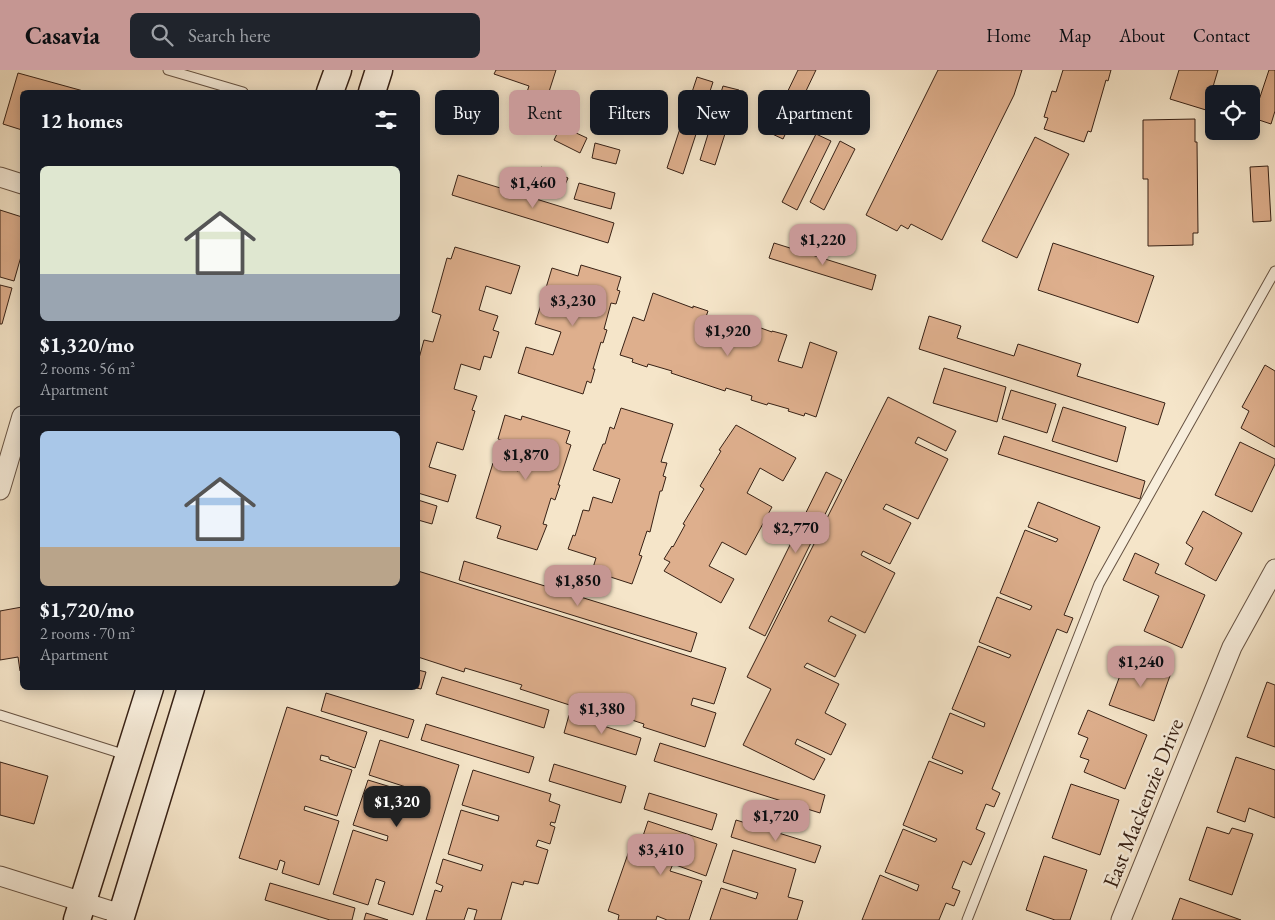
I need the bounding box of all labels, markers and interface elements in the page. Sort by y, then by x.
search box [130,13,480,58]
text: Casavia [25,20,100,51]
icon: search [148,21,176,49]
text: Search here [188,23,270,48]
text: Home [986,24,1031,47]
text: Map [1059,24,1091,47]
text: About [1119,24,1165,47]
text: Contact [1193,24,1250,47]
map controls [1205,85,1260,140]
button: locate [1205,85,1260,140]
chip: Buy [435,90,499,135]
chip: Rent [509,90,580,135]
chip: Filters [590,90,668,135]
chip: New [678,90,748,135]
chip: Apartment [758,90,870,135]
icon: filters [372,106,400,134]
text: 12 homes [40,107,123,134]
pin: $1,460 [492,166,574,209]
text: $1,460 [510,172,556,193]
icon: home [175,198,265,288]
pin: $1,220 [782,224,864,266]
text: $1,220 [800,229,846,250]
pin: $3,230 [532,284,614,327]
text: $3,230 [550,290,596,311]
pin: $1,920 [687,314,769,357]
text: $1,920 [705,320,751,341]
text: $1,320/mo [40,331,134,358]
text: 2 rooms · 56 m² [40,358,135,379]
text: Apartment [40,379,108,400]
pin: $1,870 [485,438,567,481]
text: $1,870 [503,444,549,465]
icon: home [175,464,265,554]
pin: $2,770 [755,512,837,554]
text: $2,770 [773,517,819,538]
pin: $1,850 [537,564,619,607]
text: $1,850 [555,570,601,591]
text: $1,720/mo [40,596,134,623]
text: 2 rooms · 70 m² [40,623,135,644]
text: Apartment [40,644,108,665]
pin: $1,240 [1100,646,1182,688]
text: $1,240 [1118,651,1164,672]
pin: $1,380 [561,692,643,735]
text: $1,380 [579,698,625,719]
street label: East Mackenzie Drive [1096,714,1190,892]
pin: $1,320 [356,786,438,828]
text: $1,320 [374,791,420,812]
pin: $1,720 [735,800,817,842]
text: $1,720 [753,805,799,826]
pin: $3,410 [620,834,702,876]
text: $3,410 [638,839,684,860]

